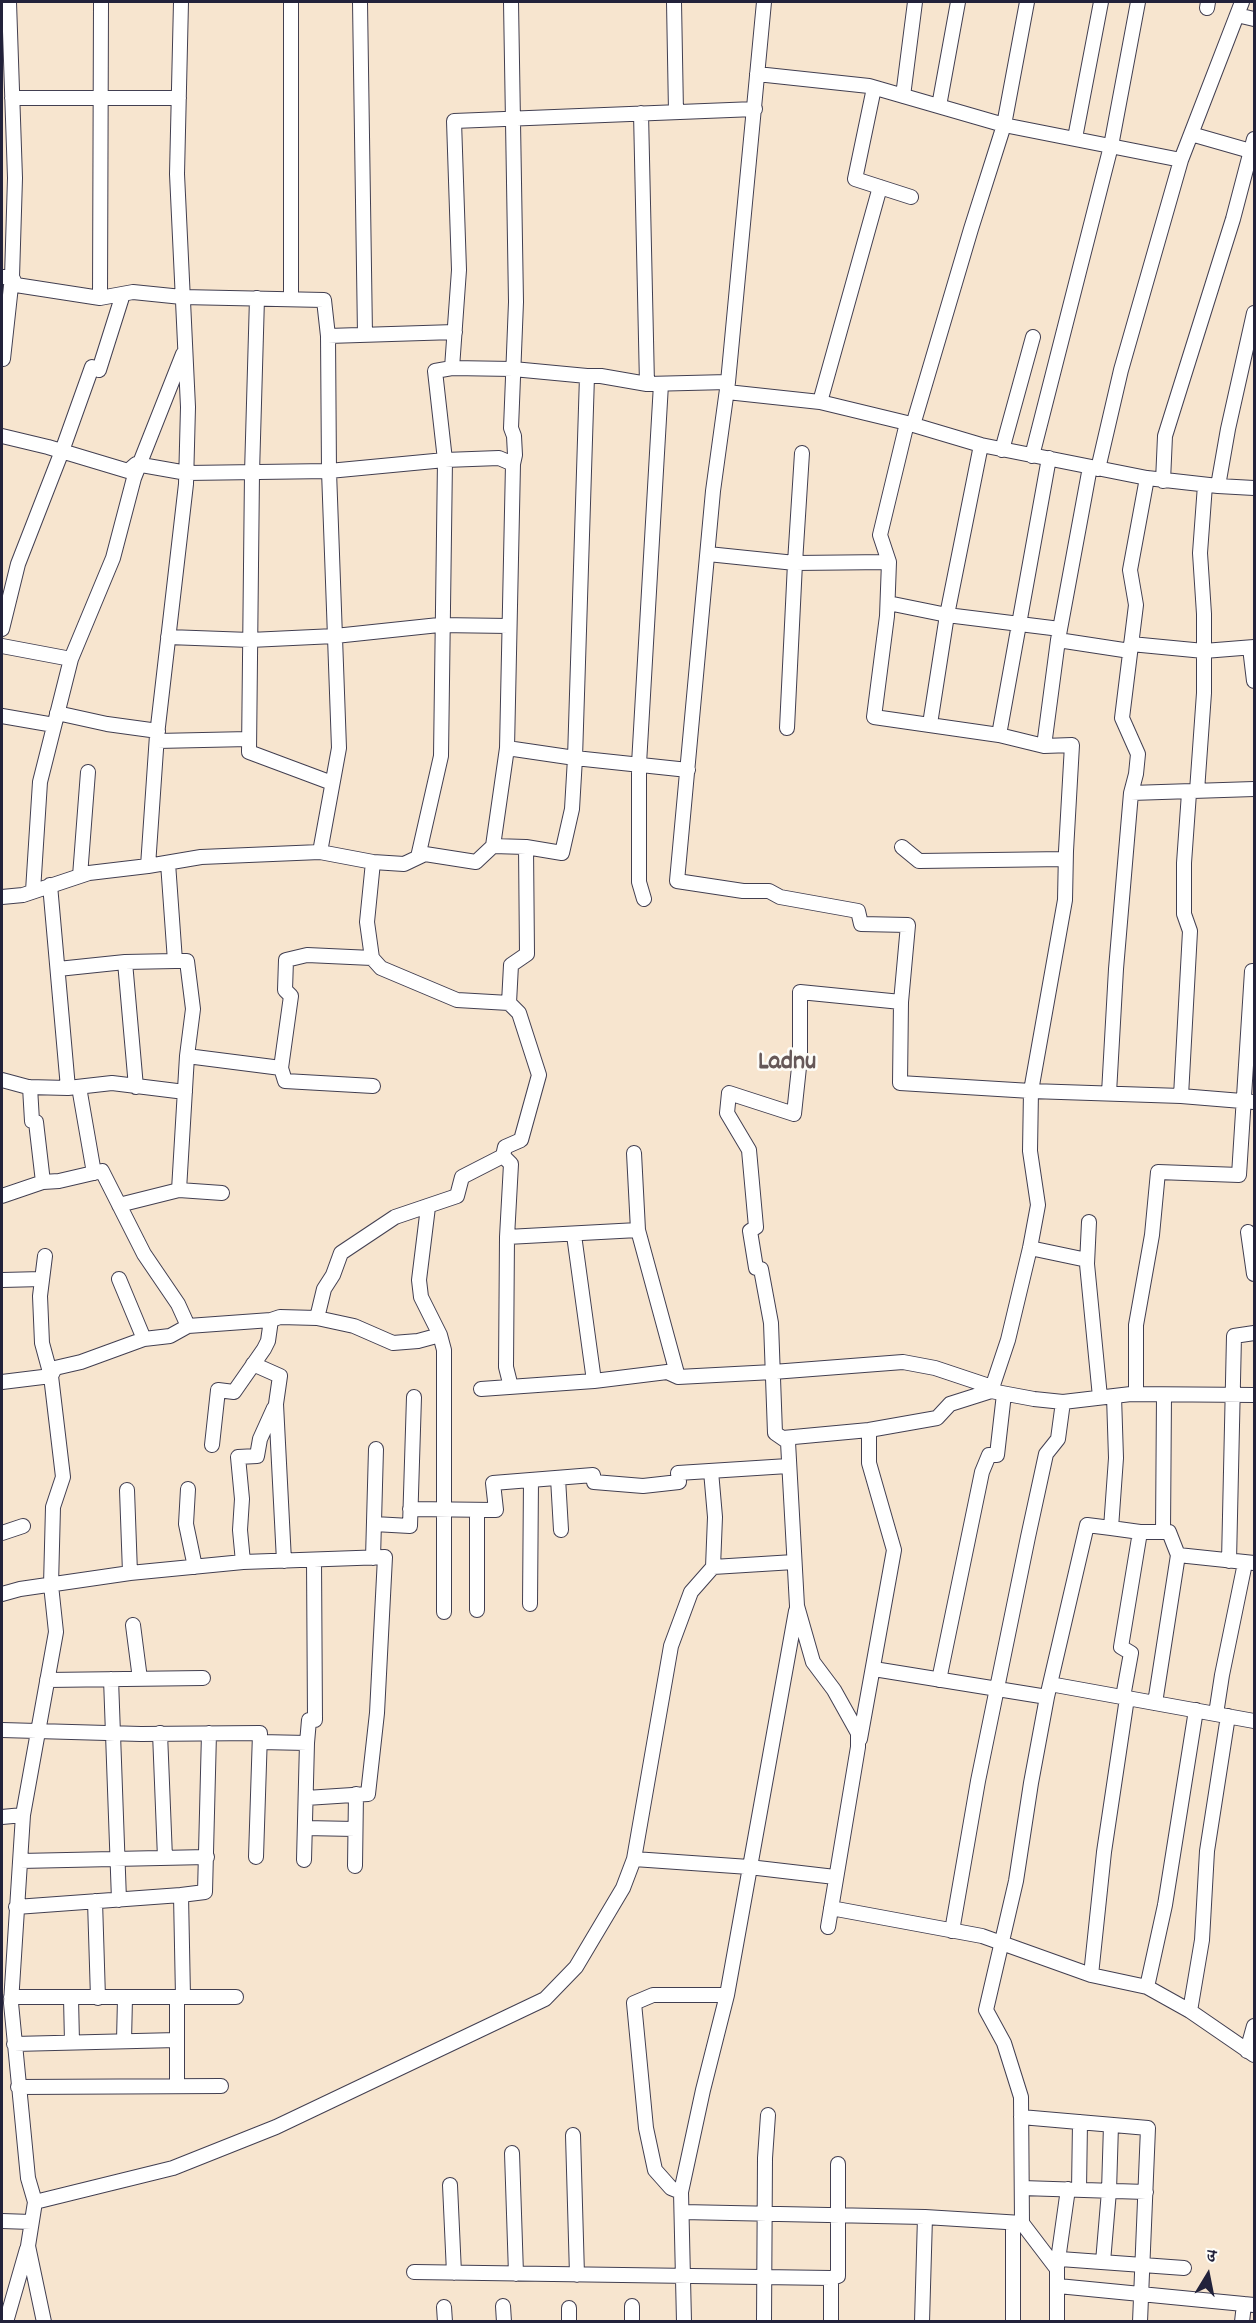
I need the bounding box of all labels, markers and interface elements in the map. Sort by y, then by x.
district label: Ladnu [758,1048,816,1080]
north arrow [1178,2245,1238,2305]
text: उ [1205,2245,1218,2269]

